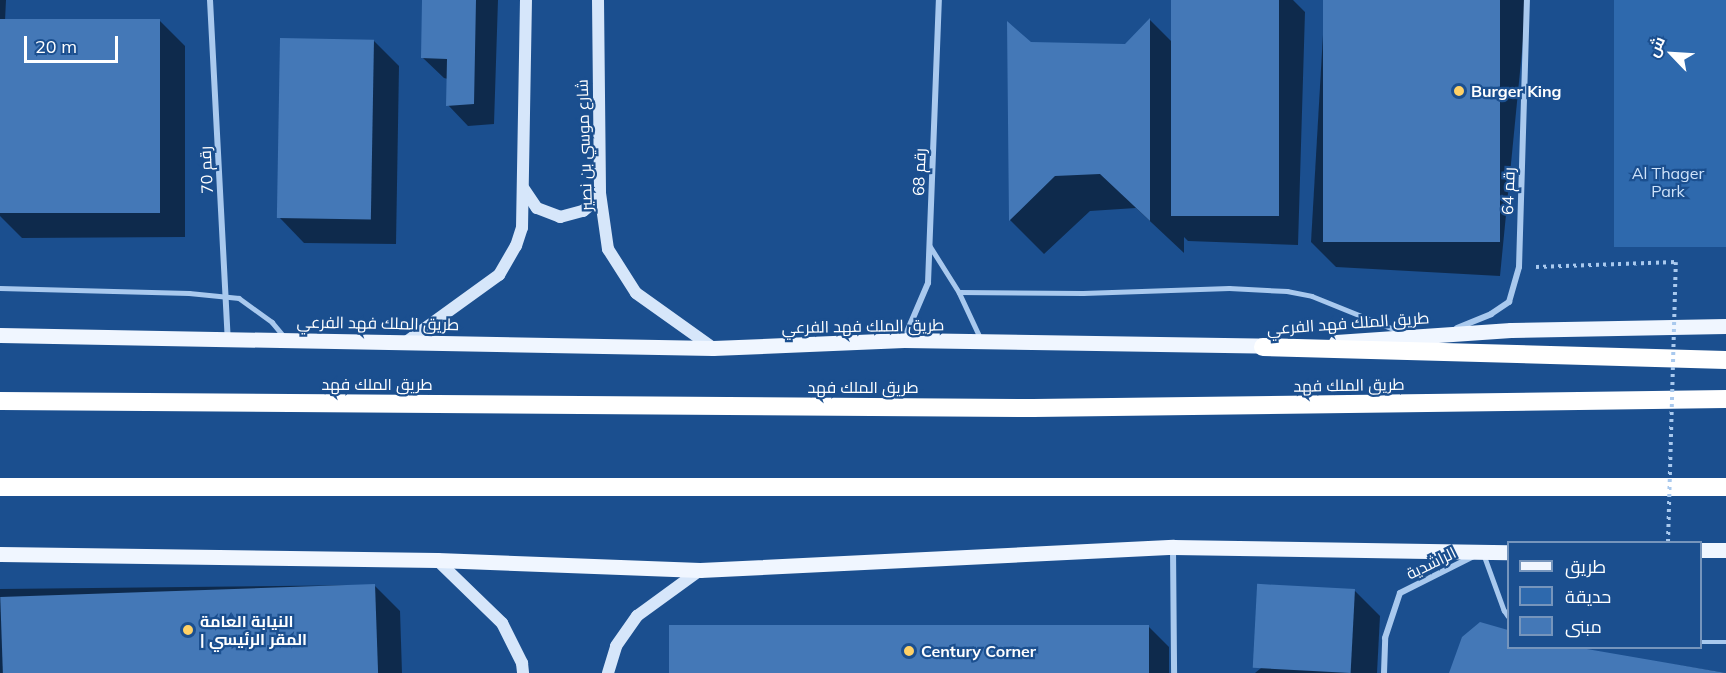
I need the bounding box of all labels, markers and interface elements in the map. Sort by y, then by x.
scale bar [27,24,122,62]
north arrow [1642,24,1702,84]
text: ش [1642,33,1669,60]
text: 20 m [35,35,77,58]
street label: شارع موسي بن نصير [572,79,596,211]
place label: Burger King [1471,81,1562,101]
marker: Burger King [1452,84,1466,98]
street label: رقم 70 [195,146,217,194]
street label: رقم 68 [909,148,929,196]
park label: Al Thager Park [1632,163,1704,201]
street label: رقم 64 [1498,167,1518,215]
street label: طريق الملك فهد الفرعي [1266,308,1430,338]
street label: طريق الملك فهد الفرعي [296,312,460,334]
street label: طريق الملك فهد الفرعي [781,315,945,337]
street label: طريق الملك فهد [321,374,433,394]
street label: طريق الملك فهد [1293,374,1405,396]
street label: طريق الملك فهد [807,377,919,397]
legend [1507,541,1702,649]
street label: الراشدية [1403,543,1459,583]
text: طريق [1565,555,1606,578]
text: حديقة [1565,585,1611,608]
place label: النيابة العامة | المقر الرئيسي [200,611,307,649]
text: مبنى [1565,615,1602,638]
marker: النيابة العامة | المقر الرئيسي [181,623,195,637]
place label: Century Corner [921,641,1036,661]
marker: Century Corner [902,644,916,658]

